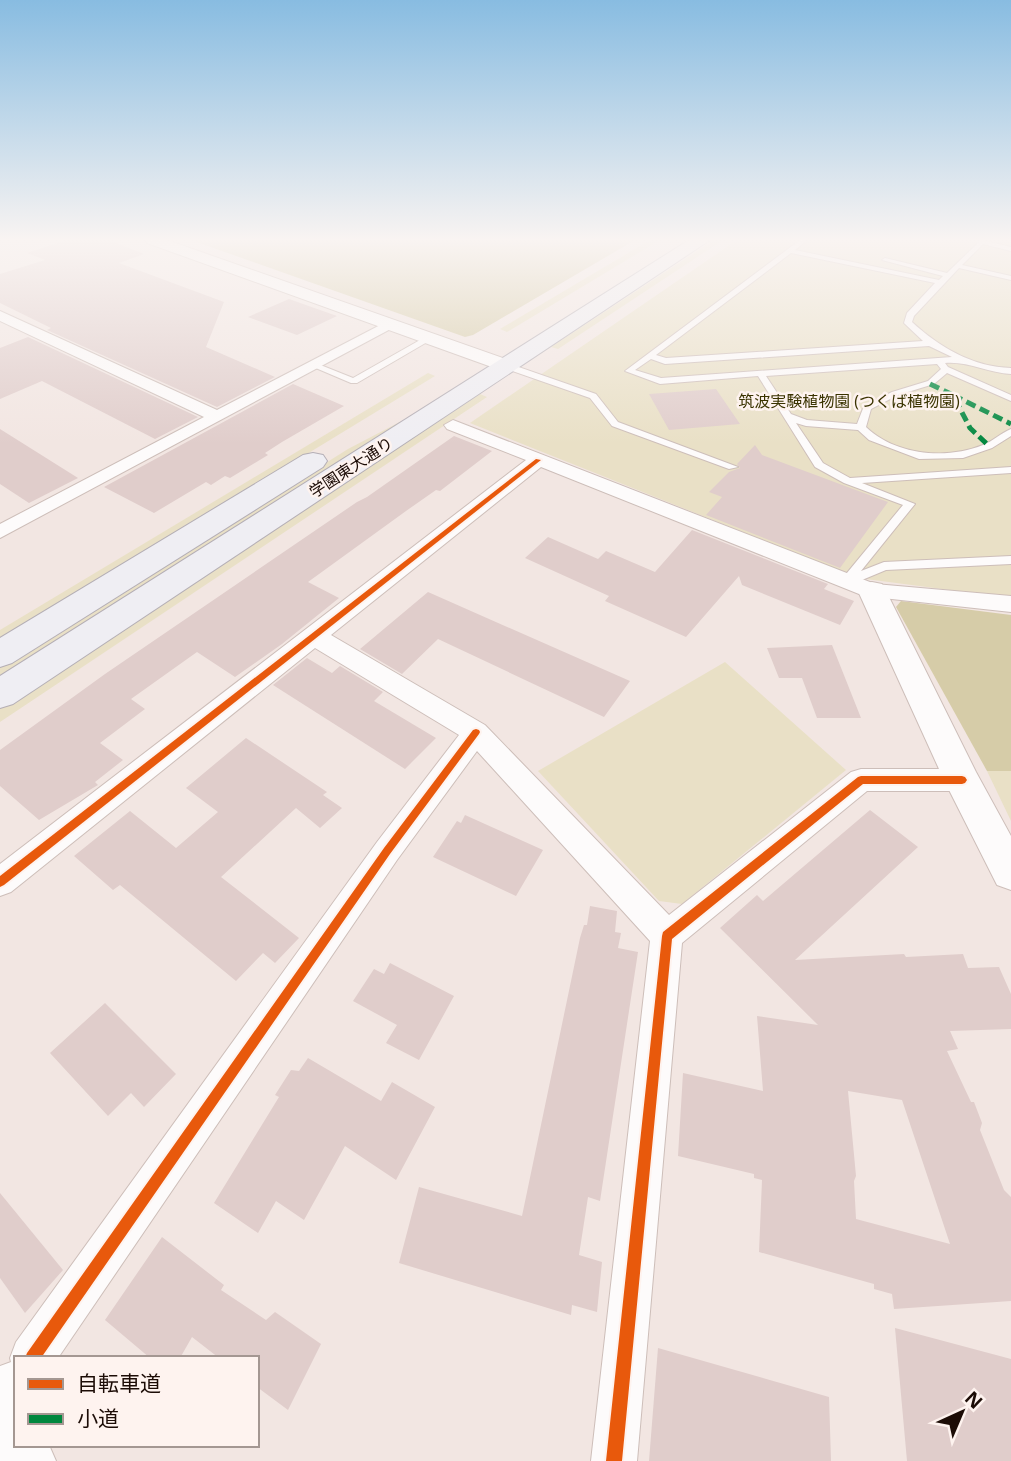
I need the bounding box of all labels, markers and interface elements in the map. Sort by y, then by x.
park label: 筑波実験植物園 (つくば植物園) [738,390,960,412]
street label: 学園東大通り [305,432,397,502]
legend [14,1356,259,1447]
text: 自転車道 [77,1369,161,1397]
north arrow [927,1377,997,1447]
text: N [959,1385,988,1414]
text: 小道 [77,1404,119,1432]

